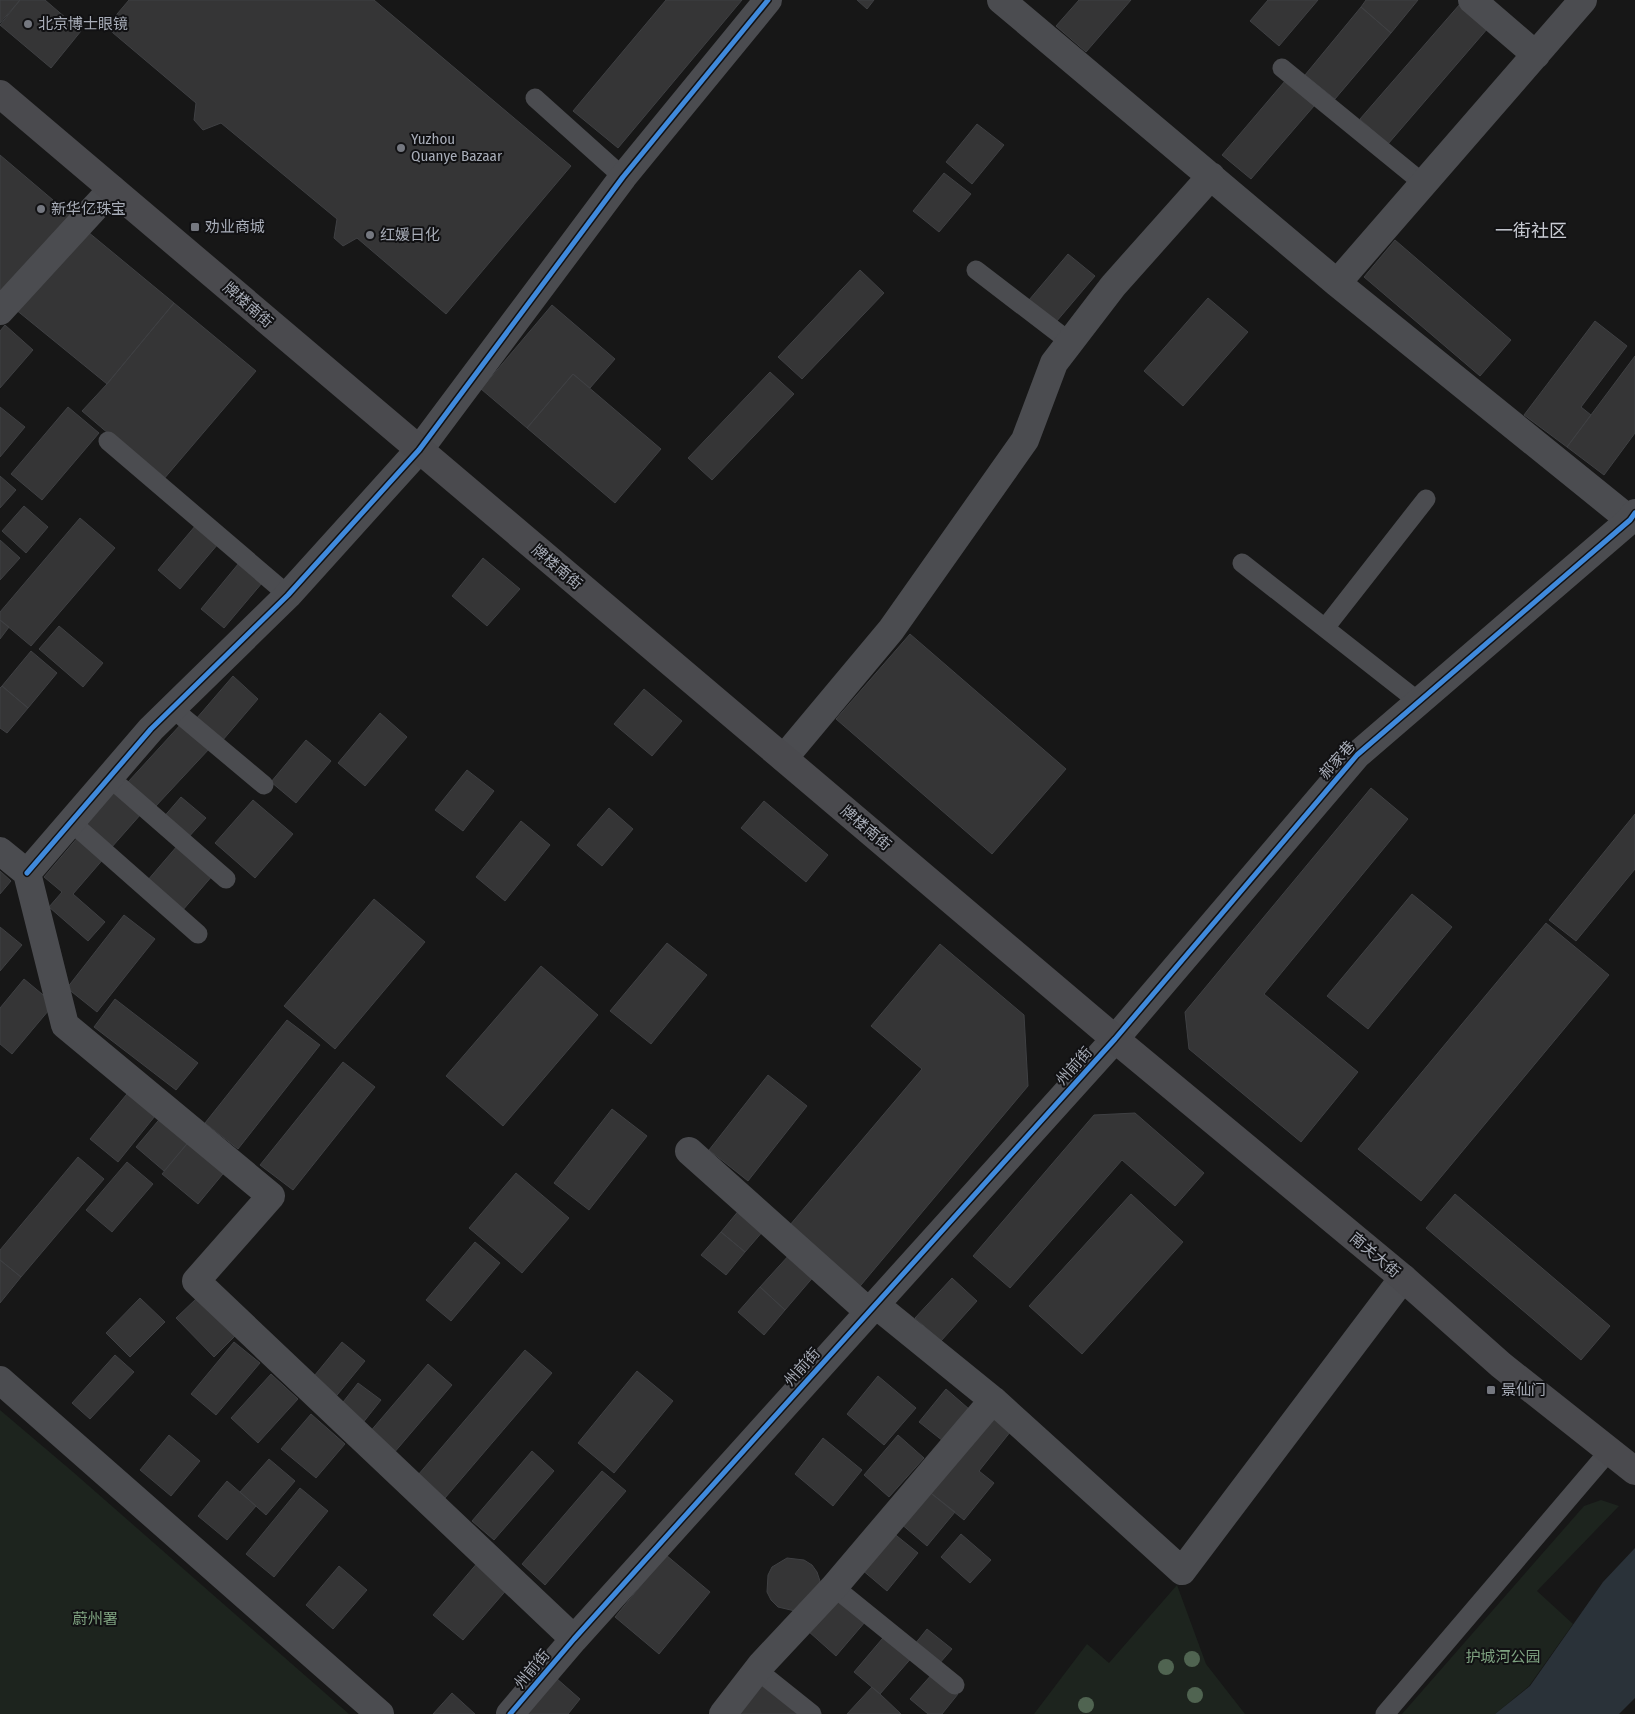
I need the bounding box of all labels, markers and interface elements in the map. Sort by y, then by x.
place label: 北京博士眼镜 [38,15,128,33]
marker: 北京博士眼镜 [22,18,34,30]
place label: Yuzhou Quanye Bazaar [411,130,503,165]
marker: Yuzhou Quanye Bazaar [395,142,407,154]
place label: 新华亿珠宝 [51,200,126,218]
marker: 新华亿珠宝 [35,203,47,215]
place label: 劝业商城 [205,218,265,236]
district label: 一街社区 [1495,220,1567,242]
marker: 劝业商城 [189,221,201,233]
place label: 红媛日化 [380,226,440,244]
marker: 红媛日化 [364,229,376,241]
street label: 牌楼南街 [219,279,277,331]
street label: 牌楼南街 [528,541,586,593]
street label: 郝家巷 [1315,737,1359,783]
street label: 牌楼南街 [837,802,895,854]
street label: 州前街 [1052,1043,1096,1089]
street label: 南关大街 [1346,1229,1404,1281]
street label: 州前街 [780,1344,824,1390]
place label: 景仙门 [1501,1381,1546,1399]
marker: 景仙门 [1485,1384,1497,1396]
park label: 蔚州署 [72,1610,118,1628]
street label: 州前街 [511,1646,553,1692]
park label: 护城河公园 [1465,1648,1541,1666]

